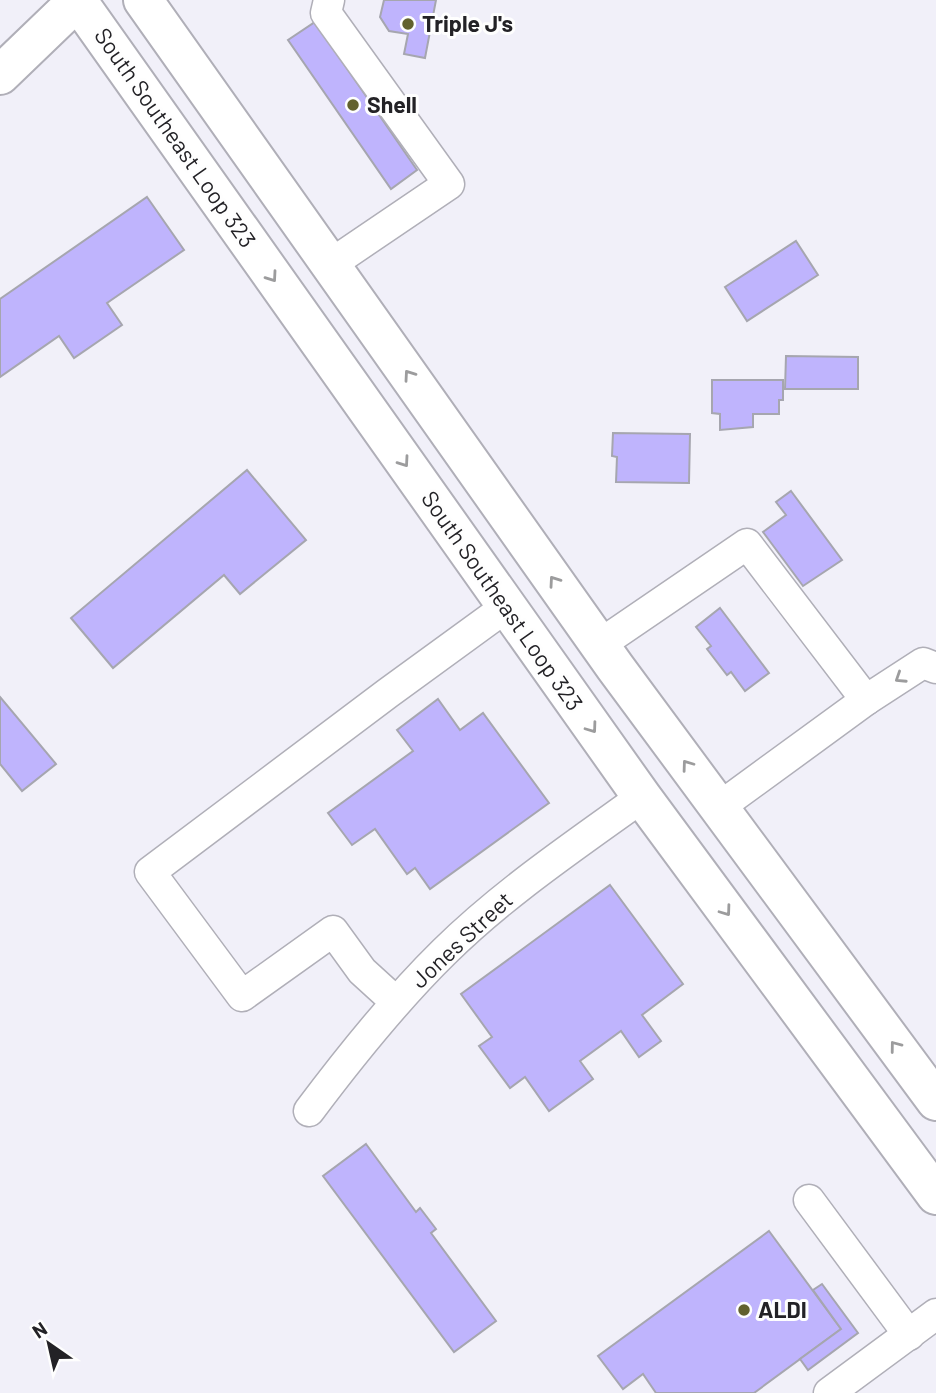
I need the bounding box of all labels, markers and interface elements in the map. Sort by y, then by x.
place label: Triple J's [422,9,513,37]
marker: Triple J's [400,16,416,32]
street label: South Southeast Loop 323 [89,22,262,253]
place label: Shell [367,90,417,118]
marker: Shell [345,97,361,113]
one-way arrow [264,269,276,282]
one-way arrow [405,370,417,383]
one-way arrow [396,454,408,467]
street label: South Southeast Loop 323 [416,485,589,716]
one-way arrow [550,576,562,589]
one-way arrow [895,670,908,682]
one-way arrow [584,720,596,733]
one-way arrow [683,760,695,773]
street label: Jones Street [405,885,518,993]
one-way arrow [718,904,731,916]
one-way arrow [891,1042,904,1054]
place label: ALDI [758,1295,807,1323]
marker: ALDI [736,1302,752,1318]
north arrow [14,1309,84,1379]
text: N [28,1316,51,1343]

